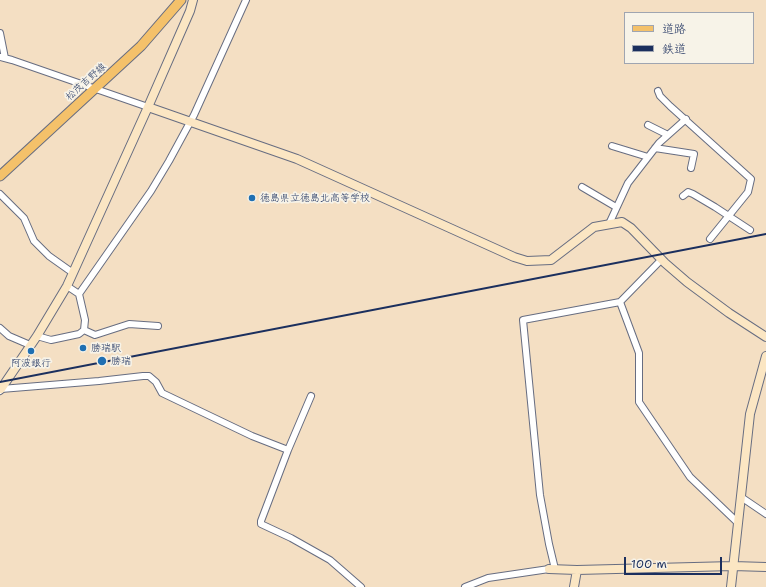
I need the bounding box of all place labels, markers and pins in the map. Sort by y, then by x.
place label: 徳島県立徳島北高等学校 [260,192,370,204]
marker: 徳島県立徳島北高等学校 [247,193,257,203]
place label: 勝瑞駅 [91,342,121,354]
marker: 勝瑞駅 [78,343,88,353]
marker: 阿波銀行 [26,346,36,356]
marker: 勝瑞 [96,355,108,367]
place label: 勝瑞 [111,355,131,367]
place label: 阿波銀行 [11,357,51,369]

